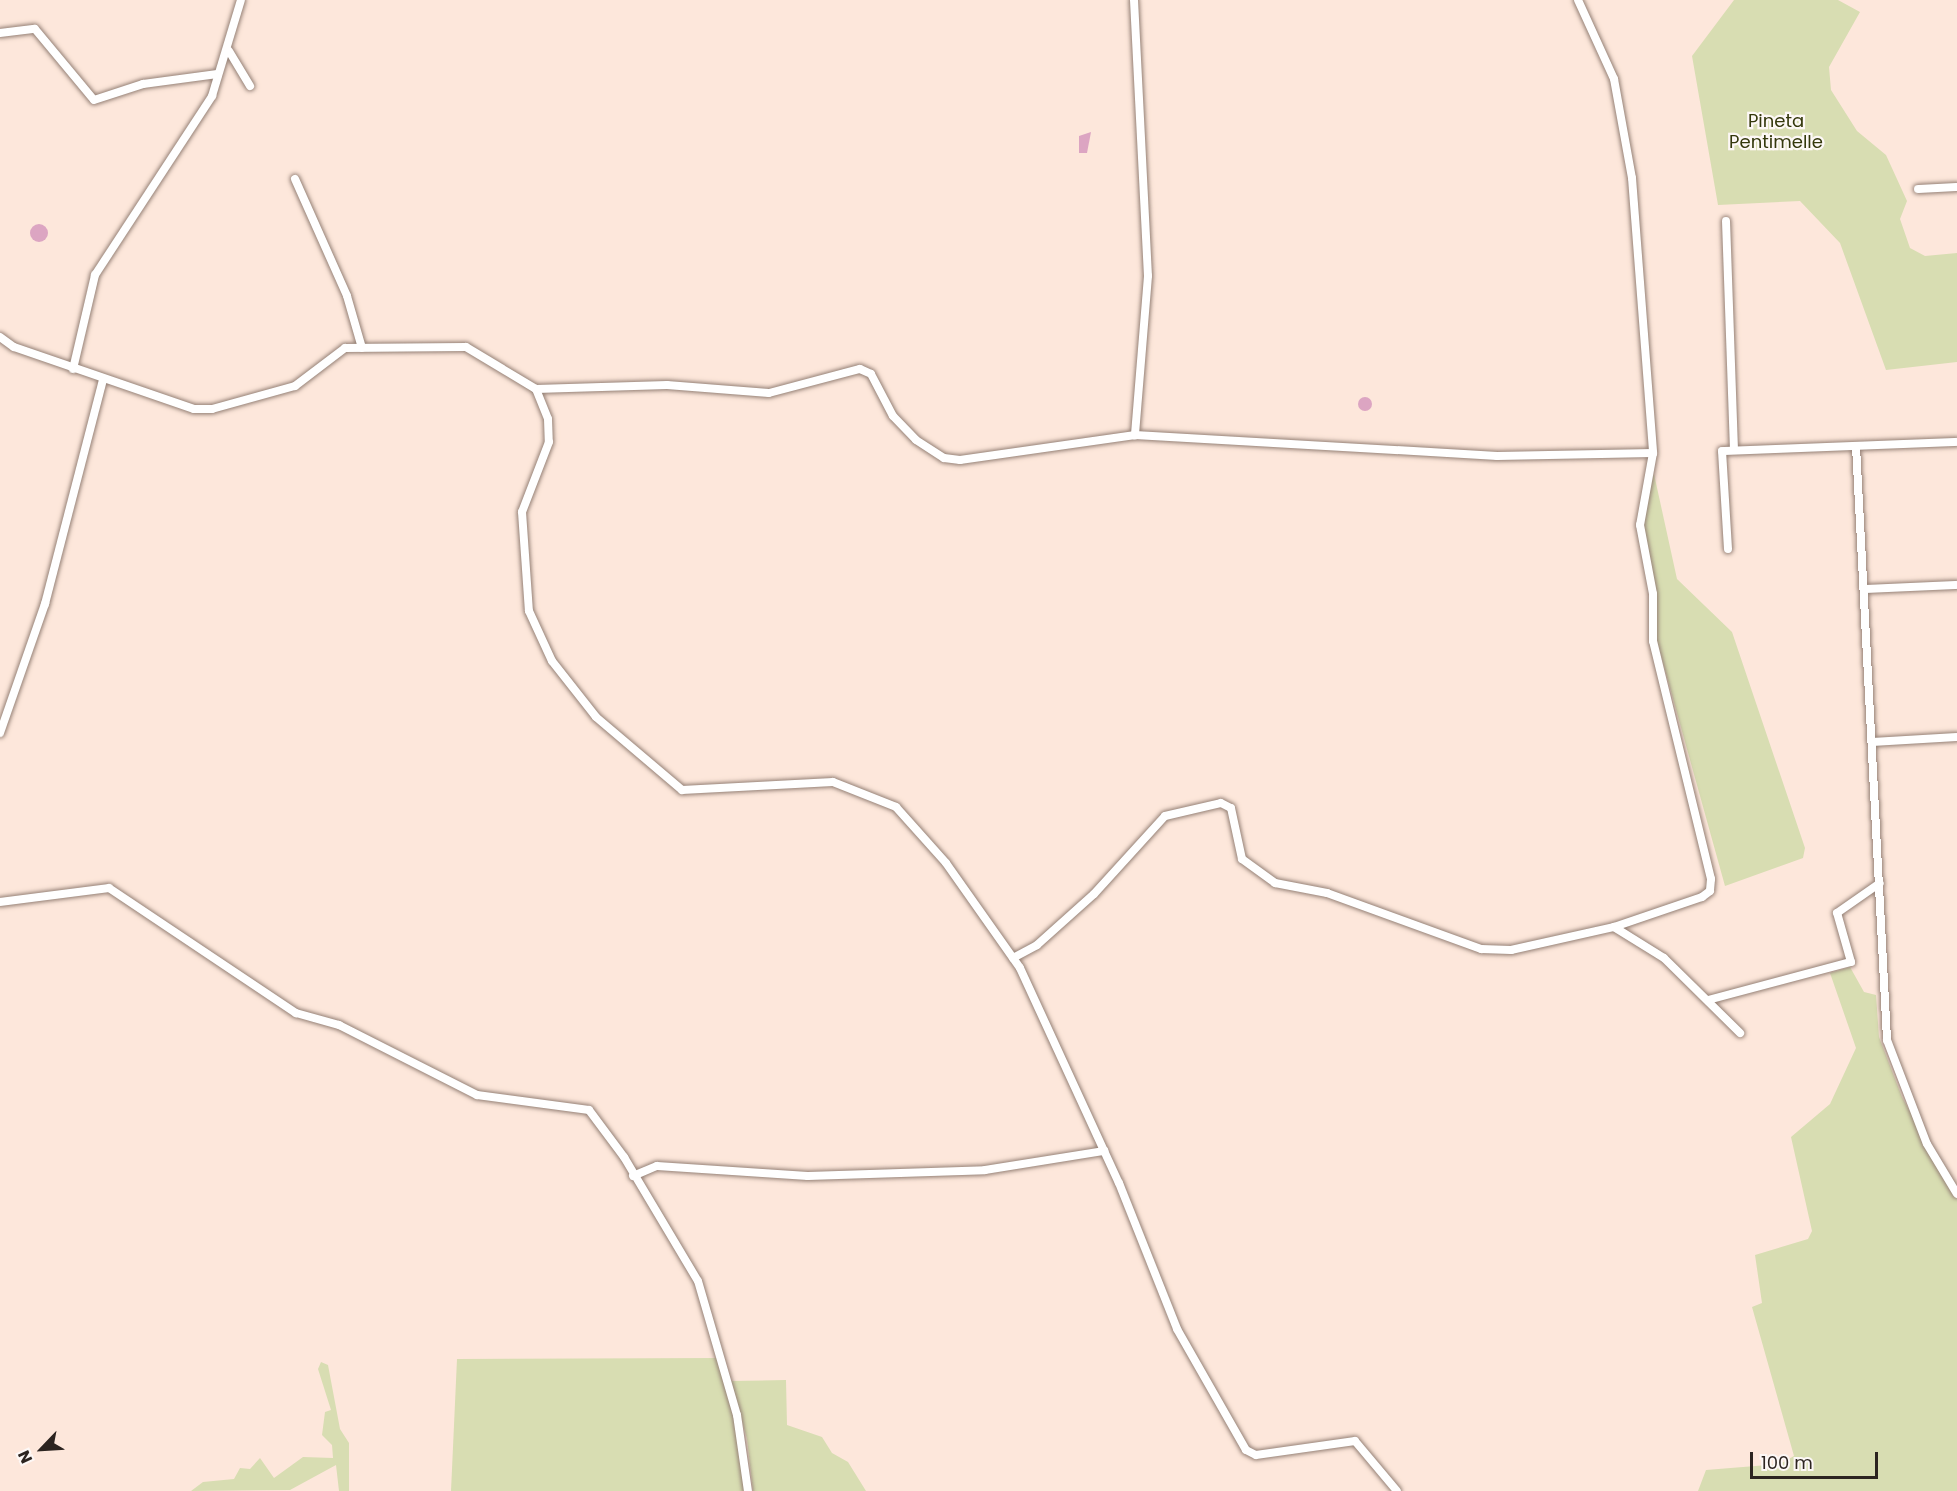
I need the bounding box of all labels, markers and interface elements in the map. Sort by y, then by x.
park label: Pineta Pentimelle [1729,111,1823,154]
north arrow [12,1419,72,1479]
scale bar [1753,1440,1880,1478]
text: N [12,1447,38,1467]
text: 100 m [1761,1450,1813,1475]

